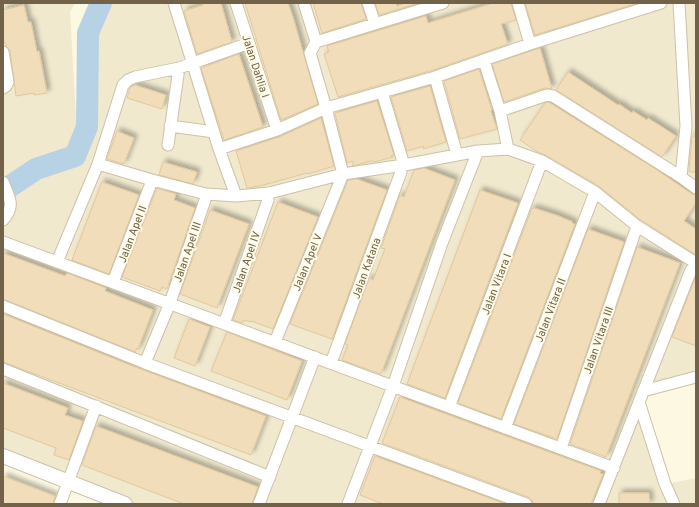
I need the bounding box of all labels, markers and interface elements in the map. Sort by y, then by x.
street label: Jalan Dahlia I [238,33,272,100]
street label: Jalan Apel II [116,204,150,265]
street label: Jalan Apel III [171,220,205,285]
street label: Jalan Apel IV [230,230,264,295]
street label: Jalan Apel V [290,232,326,293]
street label: Jalan Katana [349,236,385,301]
street label: Jalan Vitara I [479,252,515,317]
street label: Jalan Vitara II [532,276,570,344]
street label: Jalan Vitara III [581,305,617,376]

